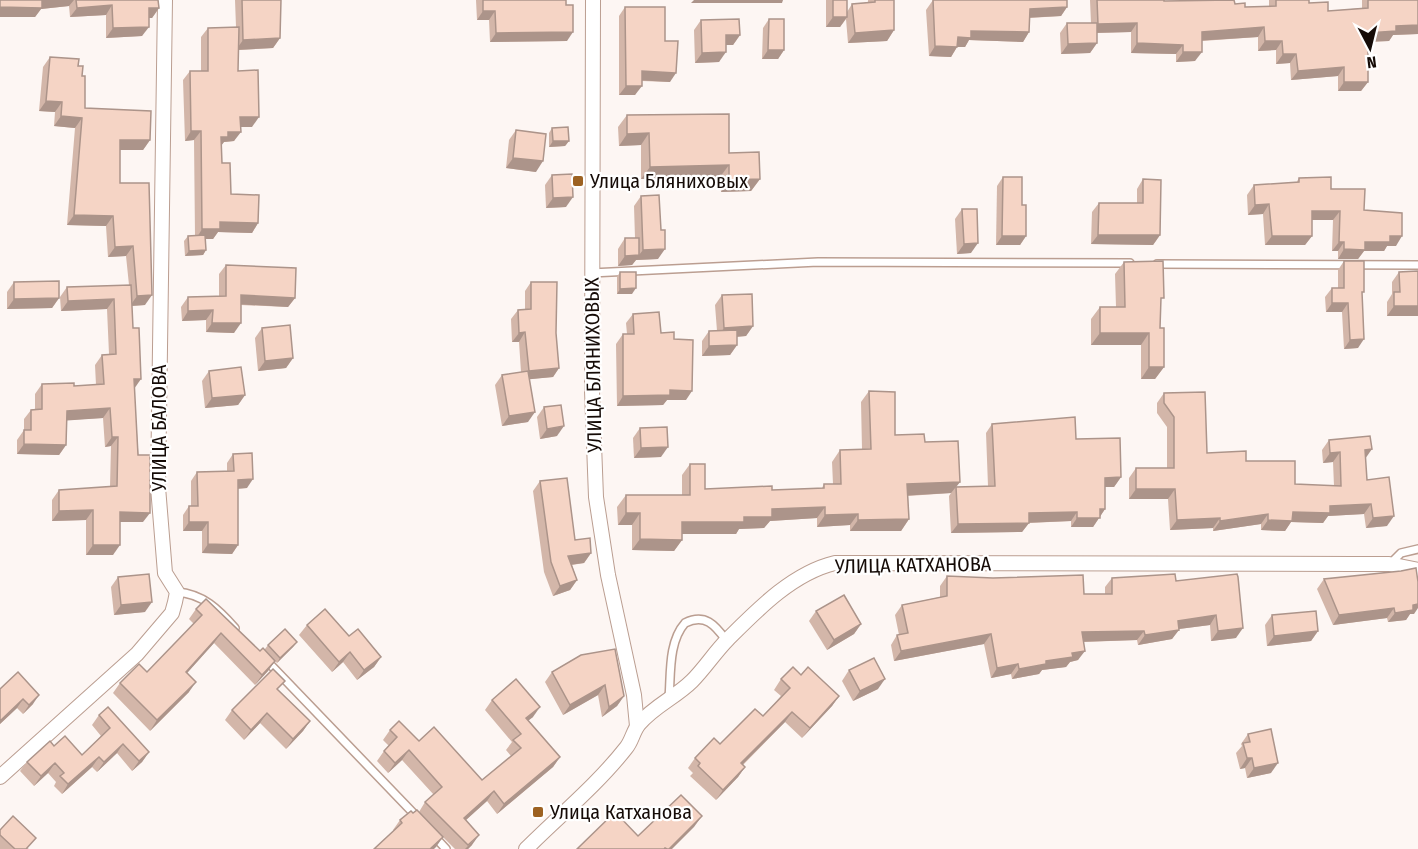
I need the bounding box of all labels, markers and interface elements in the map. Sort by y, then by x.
north arrow [1340,18,1400,78]
text: N [1366,52,1378,72]
place label: Улица Бляниховых [589,169,748,193]
marker: Улица Бляниховых [571,174,585,188]
street label: УЛИЦА БЛЯНИХОВЫХ [579,277,607,454]
street label: УЛИЦА БАЛОВА [147,364,171,492]
street label: УЛИЦА КАТХАНОВА [834,552,992,578]
place label: Улица Катханова [549,800,692,824]
marker: Улица Катханова [531,805,545,819]

